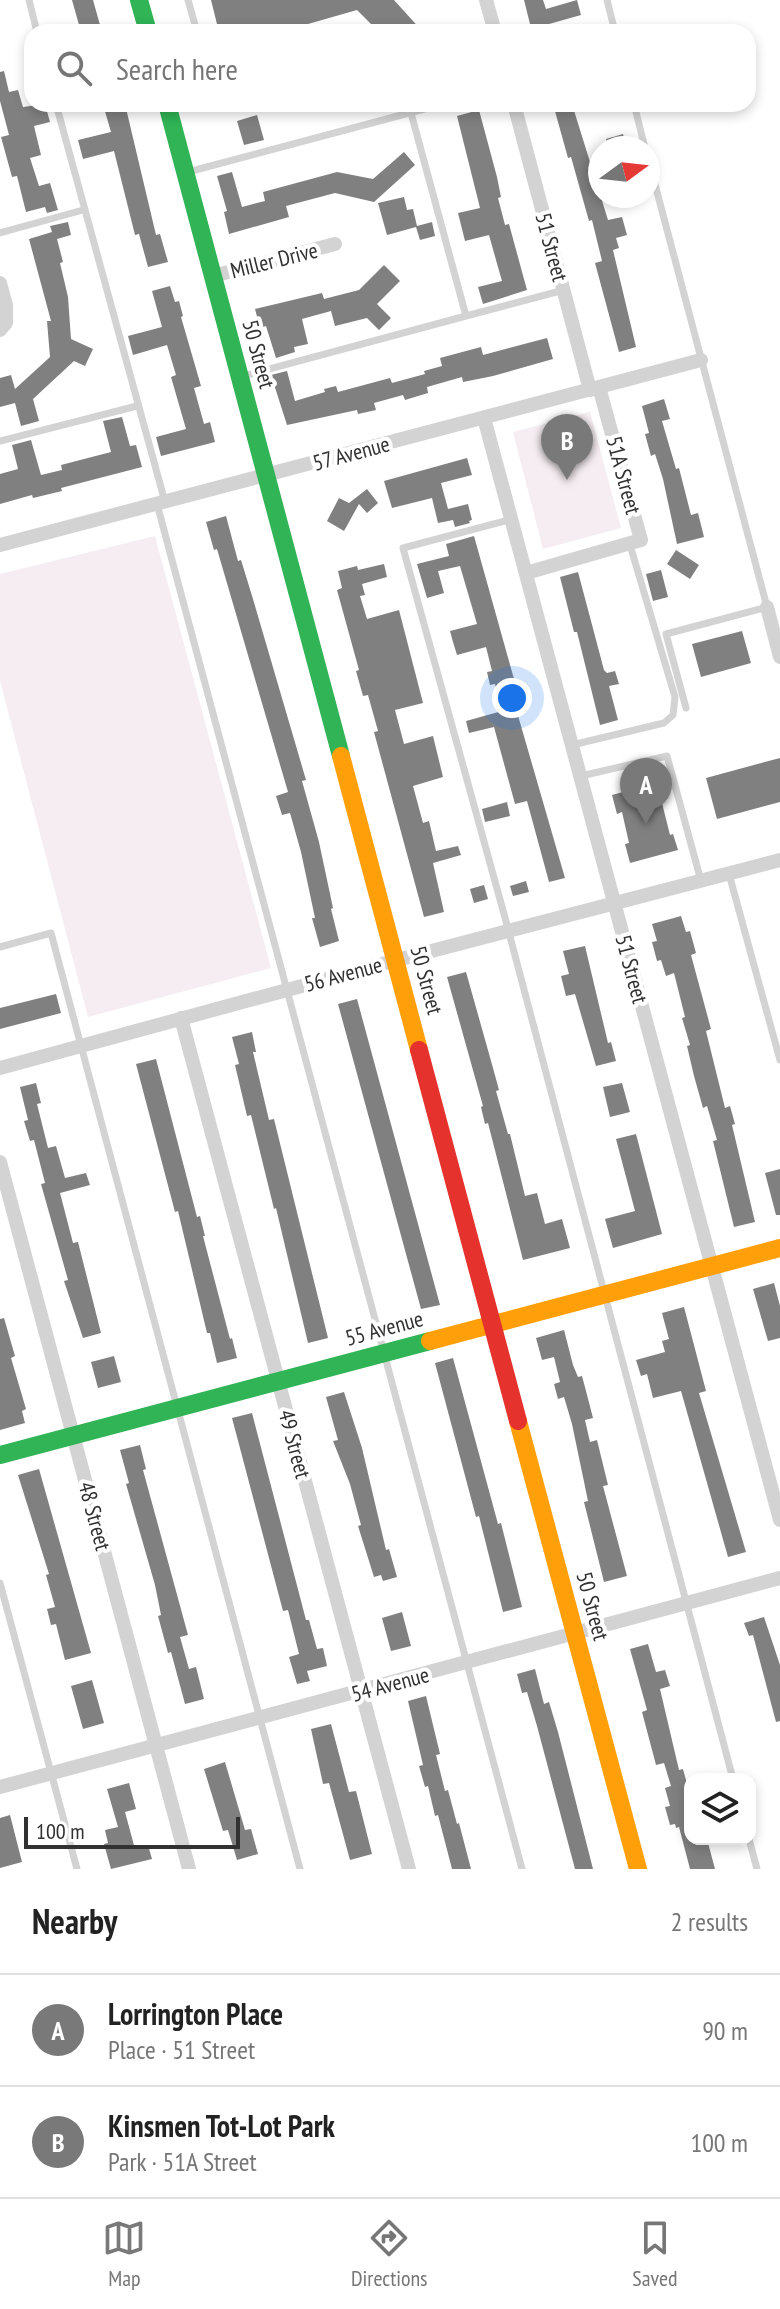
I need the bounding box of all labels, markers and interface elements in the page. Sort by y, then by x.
search box [24,24,756,112]
icon: search [52,46,96,90]
text: Search here [116,49,238,88]
north arrow [588,136,660,208]
street label: 51 Street [529,210,575,284]
street label: Miller Drive [228,236,320,284]
street label: 50 Street [236,317,282,391]
pin: B [541,414,593,480]
street label: 57 Avenue [309,429,393,477]
street label: 51A Street [600,433,648,517]
your location [492,678,532,718]
pin: A [620,758,672,824]
street label: 51 Street [609,932,655,1006]
street label: 50 Street [404,943,450,1017]
street label: 56 Avenue [301,950,385,998]
street label: 55 Avenue [342,1304,426,1352]
street label: 49 Street [272,1407,318,1481]
street label: 48 Street [72,1479,118,1553]
street label: 50 Street [570,1569,616,1643]
street label: 54 Avenue [348,1660,432,1708]
map controls [684,1773,756,1845]
button: layers [684,1773,756,1845]
scale bar [24,1813,240,1849]
text: 100 m [36,1817,85,1845]
text: Nearby [32,1899,117,1943]
text: 2 results [671,1905,748,1938]
text: Lorrington Place [108,1994,283,2033]
text: A [51,2014,65,2047]
text: 90 m [702,2014,748,2047]
text: Place · 51 Street [108,2033,255,2066]
text: Kinsmen Tot-Lot Park [108,2106,335,2145]
text: B [52,2126,64,2159]
text: 100 m [690,2126,748,2159]
text: Park · 51A Street [108,2145,257,2178]
tab: Map [102,2216,146,2292]
tab: Directions [351,2216,428,2292]
tab: Saved [632,2216,678,2292]

